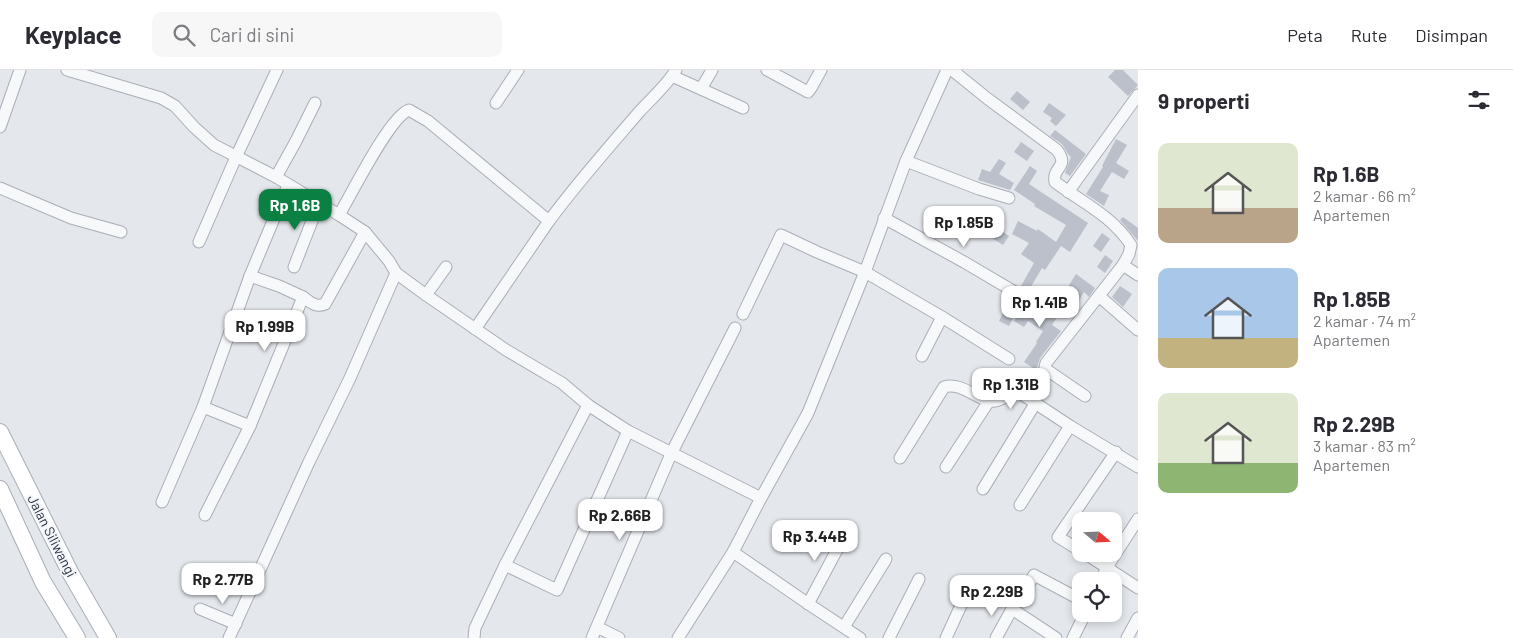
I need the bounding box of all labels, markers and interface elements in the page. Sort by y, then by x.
search box [152,12,502,57]
text: Keyplace [25,20,122,49]
icon: search [170,21,198,49]
text: Cari di sini [210,23,294,46]
text: Peta [1287,24,1323,46]
text: Rute [1351,24,1387,46]
text: Disimpan [1415,24,1488,46]
icon: filters [1465,86,1493,114]
text: 9 properti [1158,88,1250,113]
text: Rp 1.6B [1313,161,1379,186]
icon: home [1198,163,1258,223]
text: 2 kamar · 66 m² [1313,186,1416,205]
pin: Rp 1.6B [249,189,341,231]
text: Rp 1.6B [270,195,320,214]
text: Apartemen [1313,205,1390,224]
pin: Rp 1.85B [912,206,1016,248]
text: Rp 1.85B [934,212,994,231]
pin: Rp 1.41B [988,286,1092,328]
text: Rp 1.85B [1313,286,1391,311]
icon: home [1198,288,1258,348]
text: Rp 1.41B [1012,292,1068,311]
pin: Rp 1.99B [213,310,317,352]
text: 2 kamar · 74 m² [1313,311,1416,330]
text: Rp 1.99B [235,316,295,335]
text: Apartemen [1313,330,1390,349]
pin: Rp 1.31B [959,368,1063,410]
text: Rp 1.31B [983,374,1039,393]
text: Rp 2.29B [1313,411,1395,436]
icon: home [1198,413,1258,473]
text: 3 kamar · 83 m² [1313,436,1416,455]
text: Apartemen [1313,455,1390,474]
street label: Jalan Siliwangi [24,492,80,580]
pin: Rp 2.66B [568,498,672,541]
text: Rp 2.66B [589,505,651,524]
north arrow [1072,512,1122,562]
map controls [1072,512,1122,622]
pin: Rp 3.44B [763,520,867,562]
text: Rp 3.44B [783,526,847,545]
pin: Rp 2.77B [171,562,275,605]
text: Rp 2.77B [192,569,254,588]
button: locate [1072,572,1122,622]
pin: Rp 2.29B [940,574,1044,617]
text: Rp 2.29B [961,581,1023,600]

